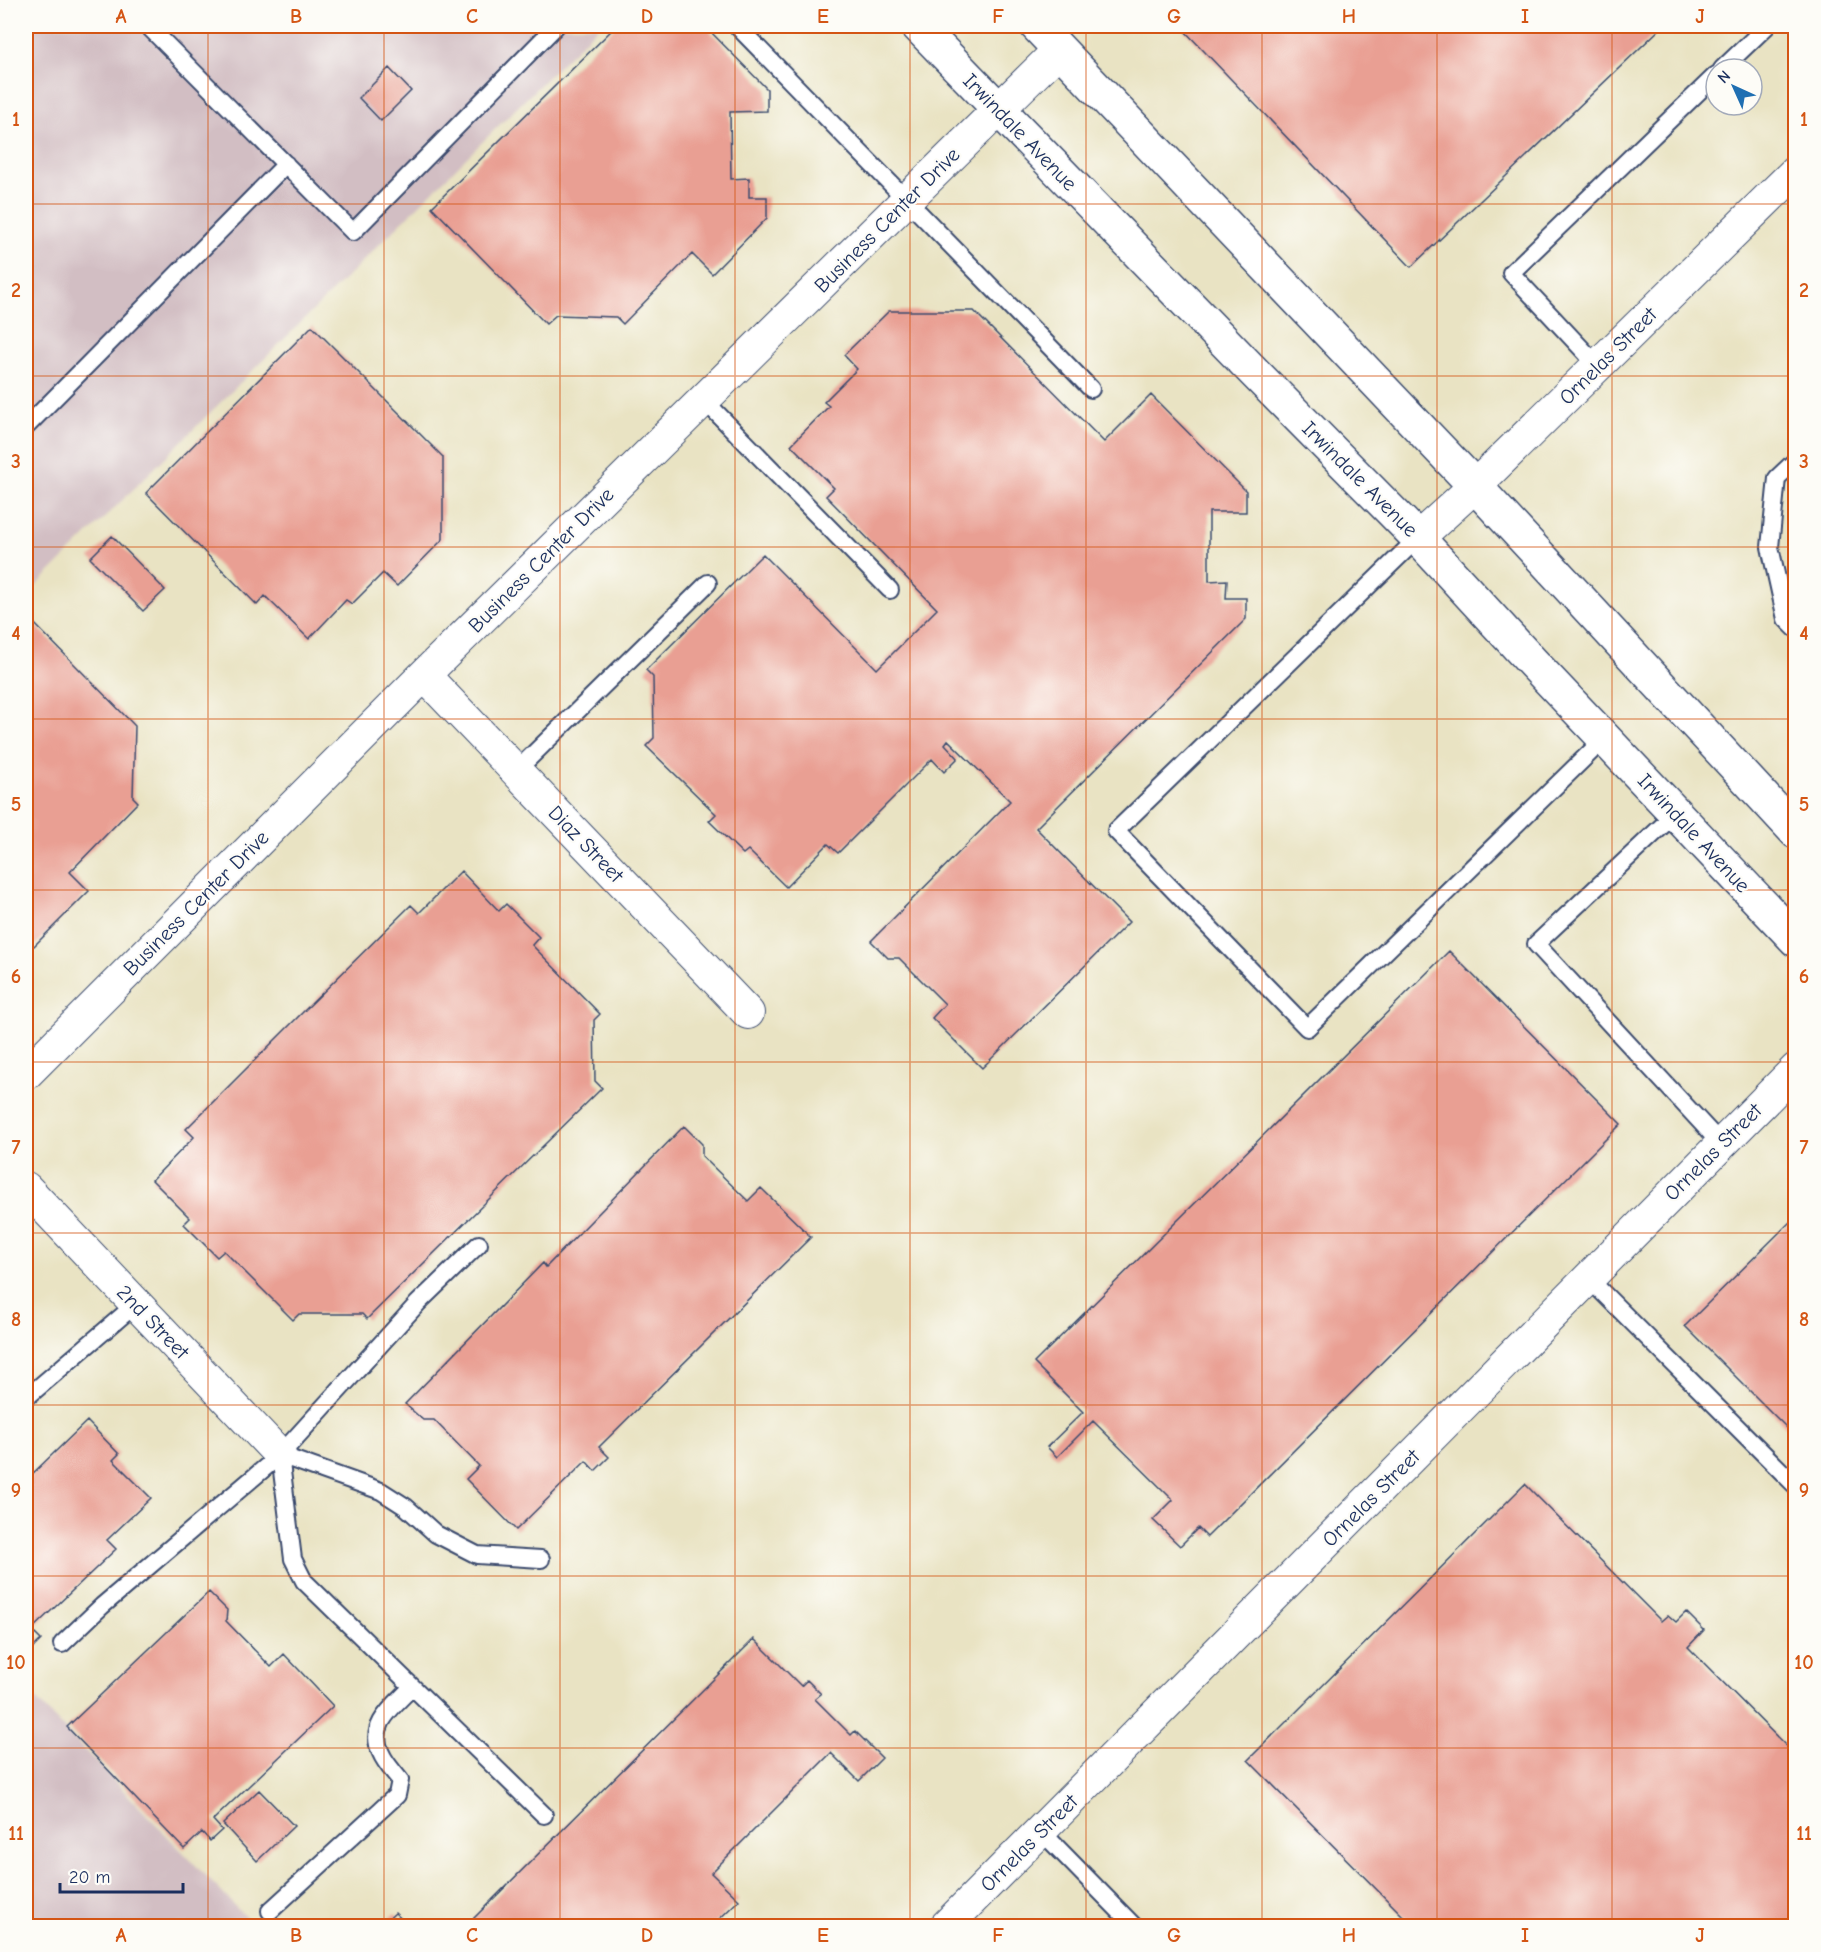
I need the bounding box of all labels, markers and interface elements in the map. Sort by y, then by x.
text: A [115,5,127,28]
text: B [290,5,302,28]
text: C [466,5,478,28]
text: D [641,5,653,28]
text: E [817,5,829,28]
text: F [992,5,1004,28]
text: G [1167,5,1181,28]
text: H [1342,5,1356,28]
text: I [1521,5,1529,28]
text: J [1695,5,1705,28]
north arrow [1704,57,1764,117]
text: N [1714,67,1734,87]
street label: Irwindale Avenue [958,68,1082,196]
text: 1 [12,108,20,131]
text: 1 [1800,108,1808,131]
street label: Business Center Drive [809,142,965,298]
text: 2 [11,279,21,302]
text: 2 [1799,279,1809,302]
street label: Ornelas Street [1554,302,1662,410]
street label: Irwindale Avenue [1297,416,1423,542]
text: 3 [11,450,21,473]
text: 3 [1799,450,1809,473]
street label: Business Center Drive [463,482,619,638]
text: 4 [11,622,21,645]
text: 4 [1799,622,1809,645]
street label: Irwindale Avenue [1633,769,1755,897]
text: 5 [11,793,21,816]
text: 5 [1799,793,1809,816]
street label: Diaz Street [543,801,629,888]
street label: Business Center Drive [118,825,274,981]
text: 6 [11,965,21,988]
text: 6 [1799,965,1809,988]
street label: Ornelas Street [1659,1098,1767,1206]
text: 7 [12,1136,21,1159]
text: 7 [1800,1136,1809,1159]
street label: 2nd Street [112,1280,195,1365]
text: 8 [11,1308,21,1331]
text: 8 [1799,1308,1809,1331]
street label: Ornelas Street [1317,1444,1425,1552]
text: 9 [11,1479,21,1502]
text: 9 [1799,1479,1809,1502]
text: 10 [6,1651,26,1674]
text: 10 [1794,1651,1814,1674]
street label: Ornelas Street [975,1789,1083,1897]
text: 11 [8,1822,24,1845]
text: 11 [1796,1822,1812,1845]
scale bar [60,1856,183,1894]
text: 20 m [69,1867,110,1888]
text: A [115,1924,127,1947]
text: B [290,1924,302,1947]
text: C [466,1924,478,1947]
text: D [641,1924,653,1947]
text: E [817,1924,829,1947]
text: F [992,1924,1004,1947]
text: G [1167,1924,1181,1947]
text: H [1342,1924,1356,1947]
text: I [1521,1924,1529,1947]
text: J [1695,1924,1705,1947]

